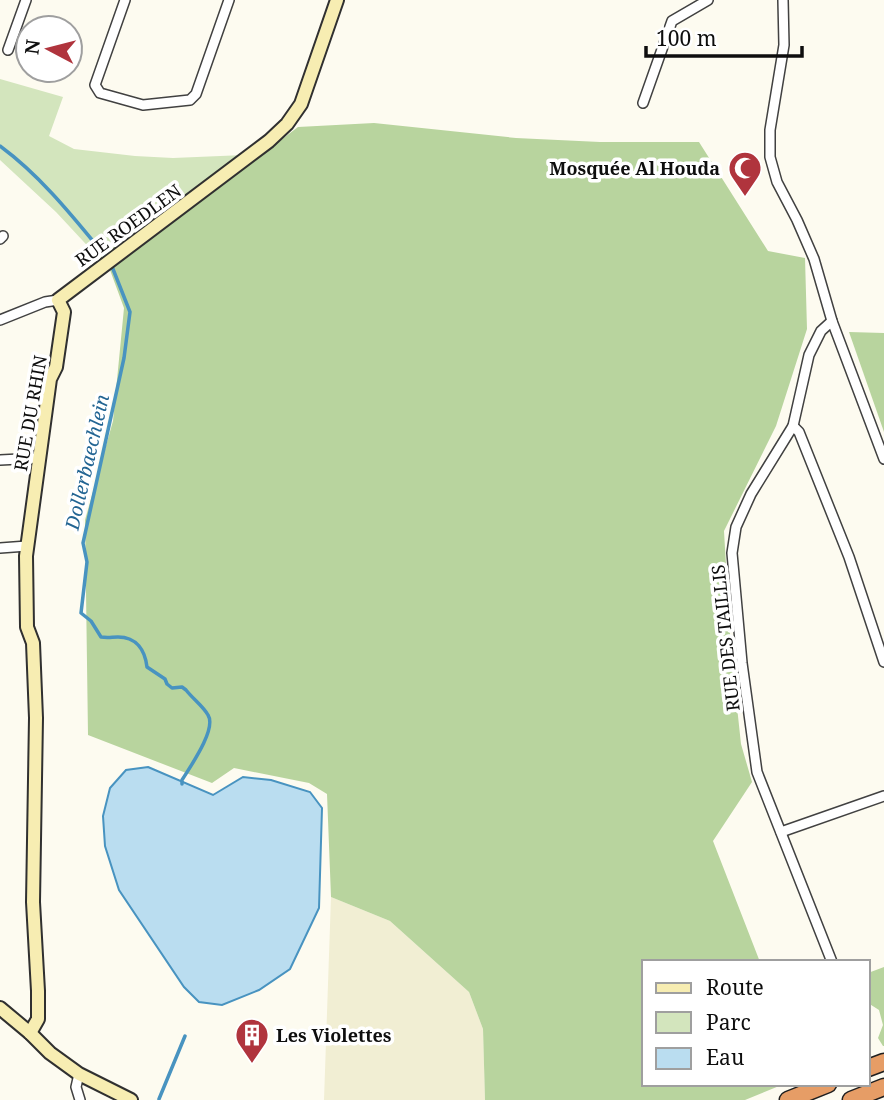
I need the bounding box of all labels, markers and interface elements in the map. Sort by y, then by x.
north arrow [14,14,84,84]
scale bar [646,14,802,58]
text: 100 m [656,24,717,52]
text: N [18,38,46,56]
mosque icon: Mosquée Al Houda [726,149,764,198]
place label: Mosquée Al Houda [549,156,720,180]
street label: RUE ROEDLEN [70,178,186,272]
street label: RUE DU RHIN [8,353,52,473]
water label: Dollerbaechlein [59,391,115,533]
street label: RUE DES TAILLIS [705,564,745,712]
legend [642,960,870,1086]
text: Route [706,973,764,1001]
text: Parc [706,1008,751,1036]
building icon: Les Violettes [233,1016,271,1065]
place label: Les Violettes [276,1023,392,1047]
text: Eau [706,1043,744,1071]

